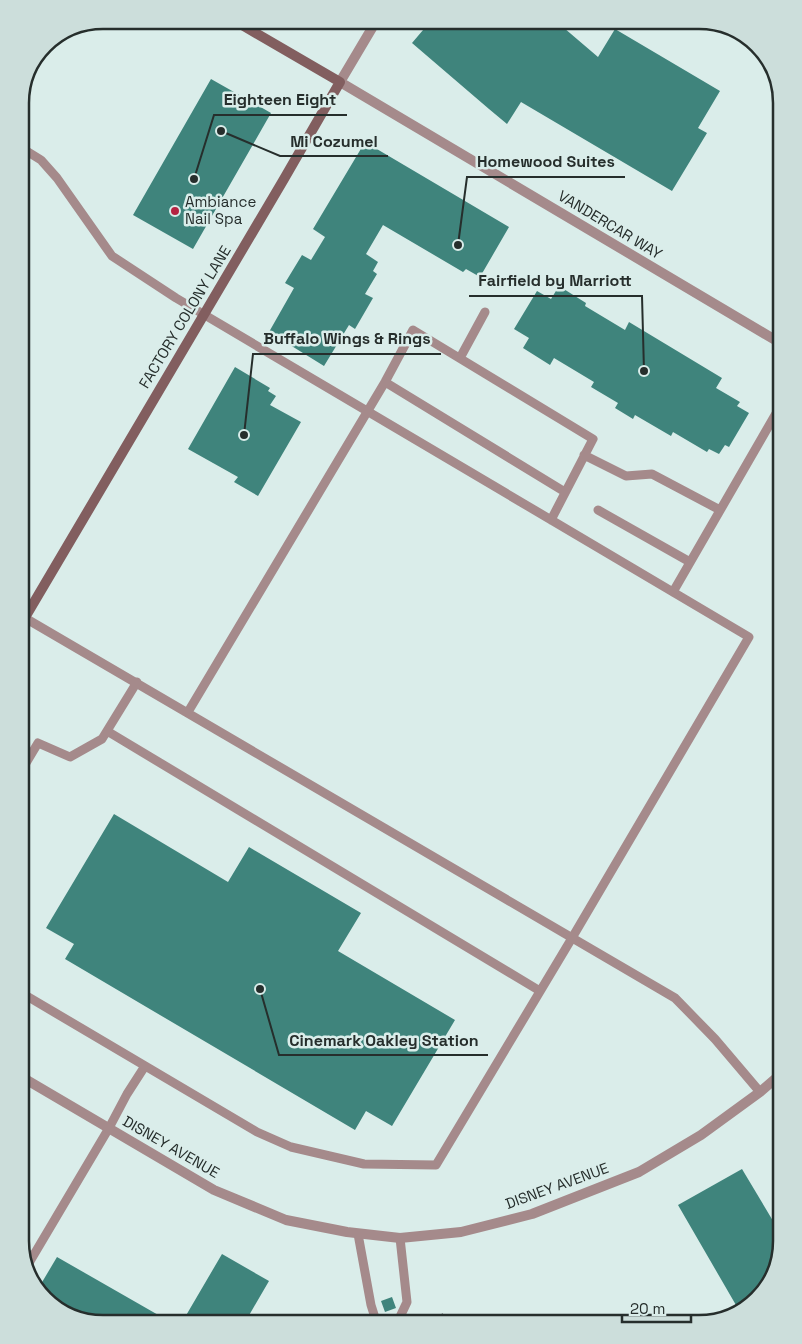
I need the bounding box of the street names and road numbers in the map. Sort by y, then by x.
street label: VANDERCAR WAY [555,186,666,263]
street label: FACTORY COLONY LANE [134,242,235,392]
street label: DISNEY AVENUE [119,1111,223,1182]
street label: DISNEY AVENUE [503,1158,611,1213]

